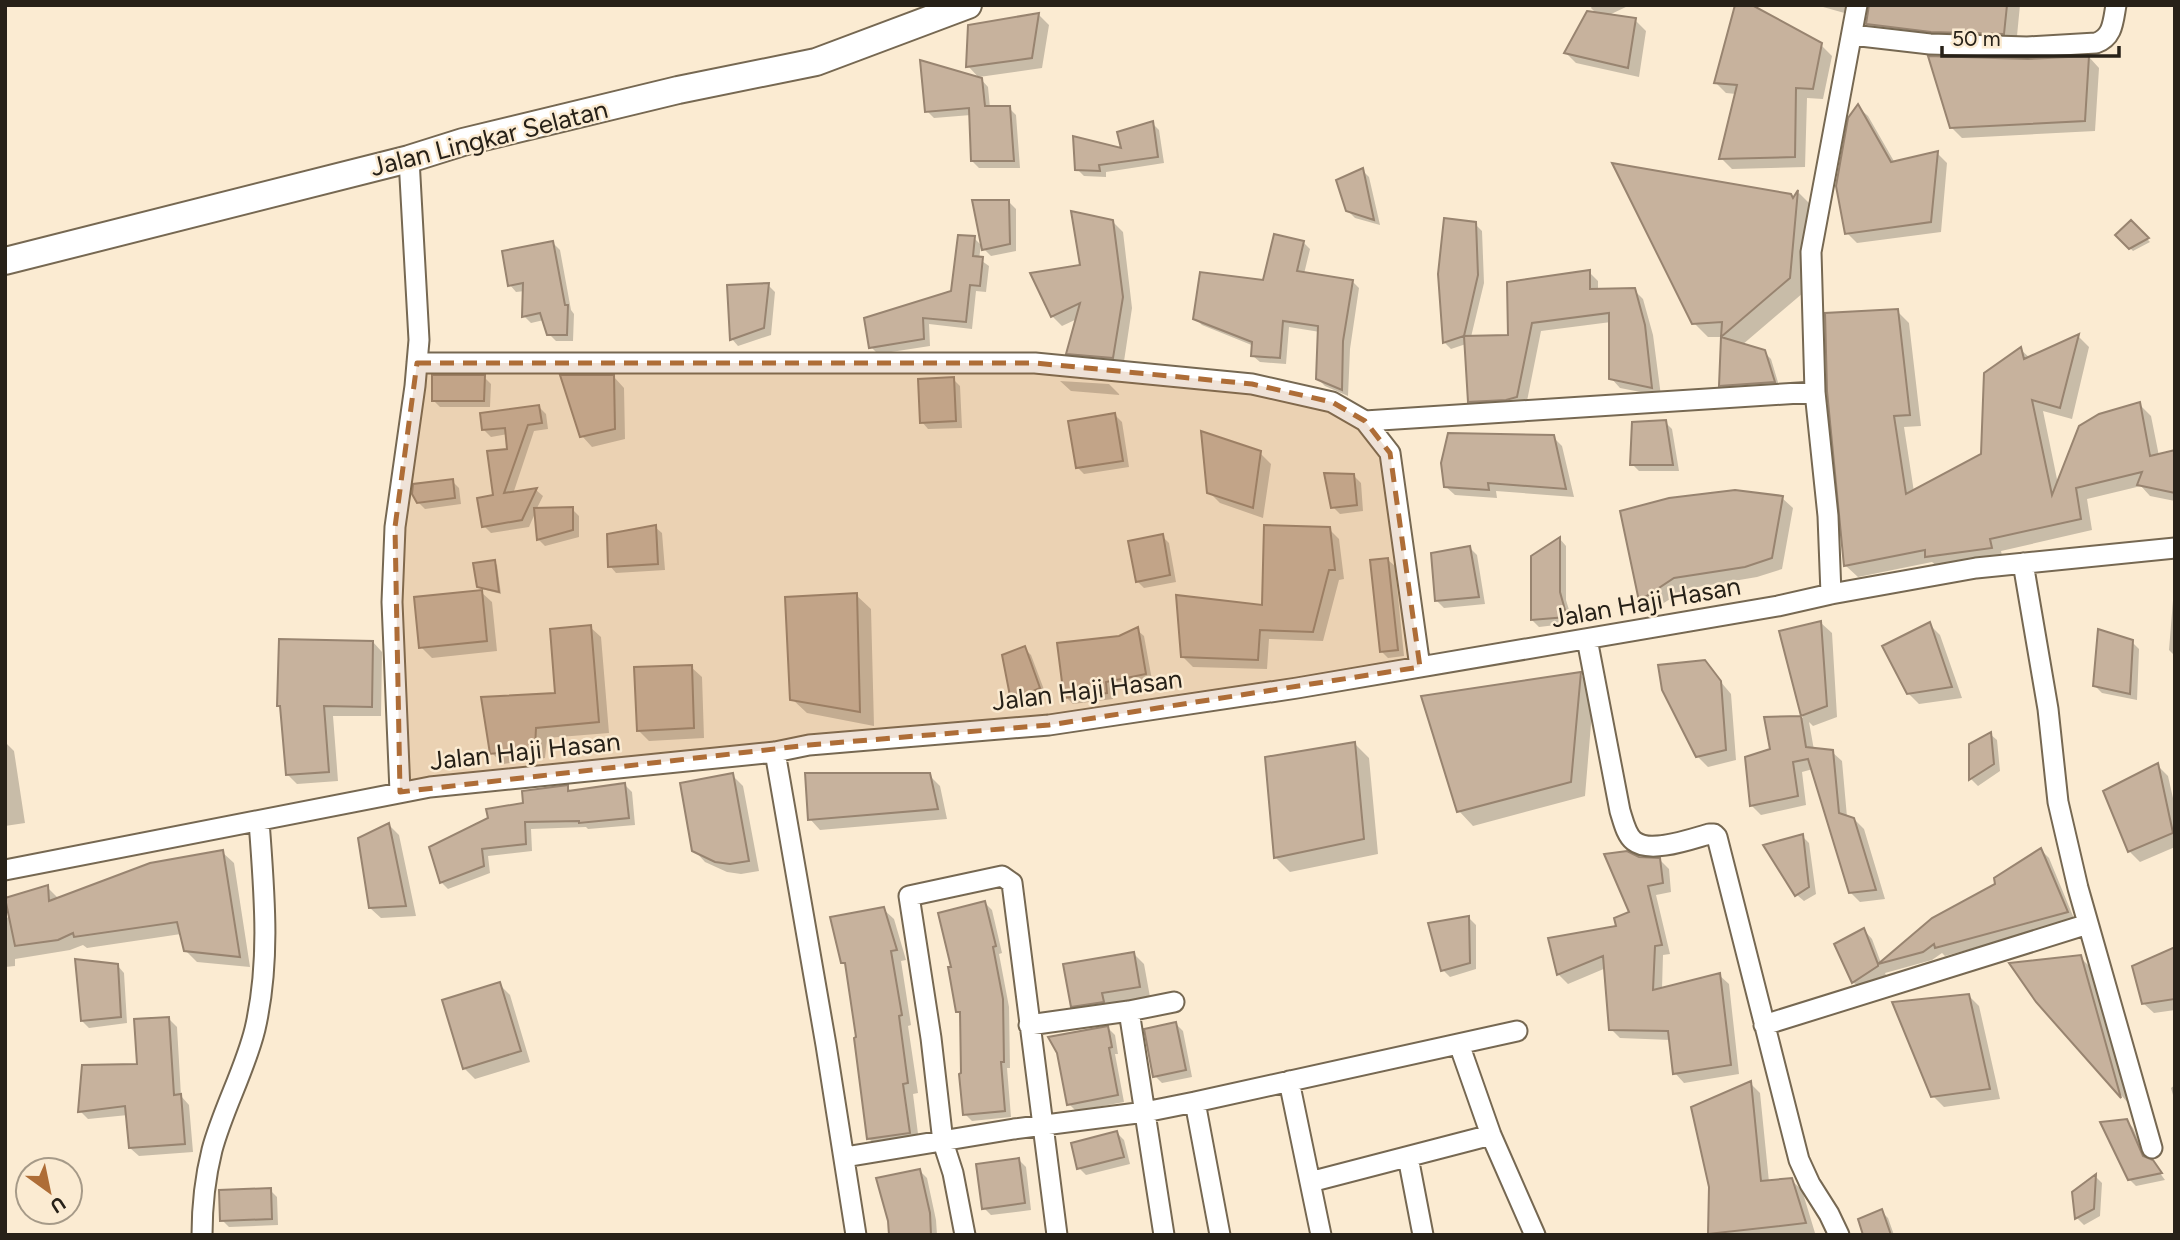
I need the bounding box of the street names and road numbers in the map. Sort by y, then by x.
street label: Jalan Lingkar Selatan [367,93,611,183]
street label: Jalan Haji Hasan [1549,570,1743,634]
street label: Jalan Haji Hasan [990,662,1184,718]
street label: Jalan Haji Hasan [428,725,622,777]

